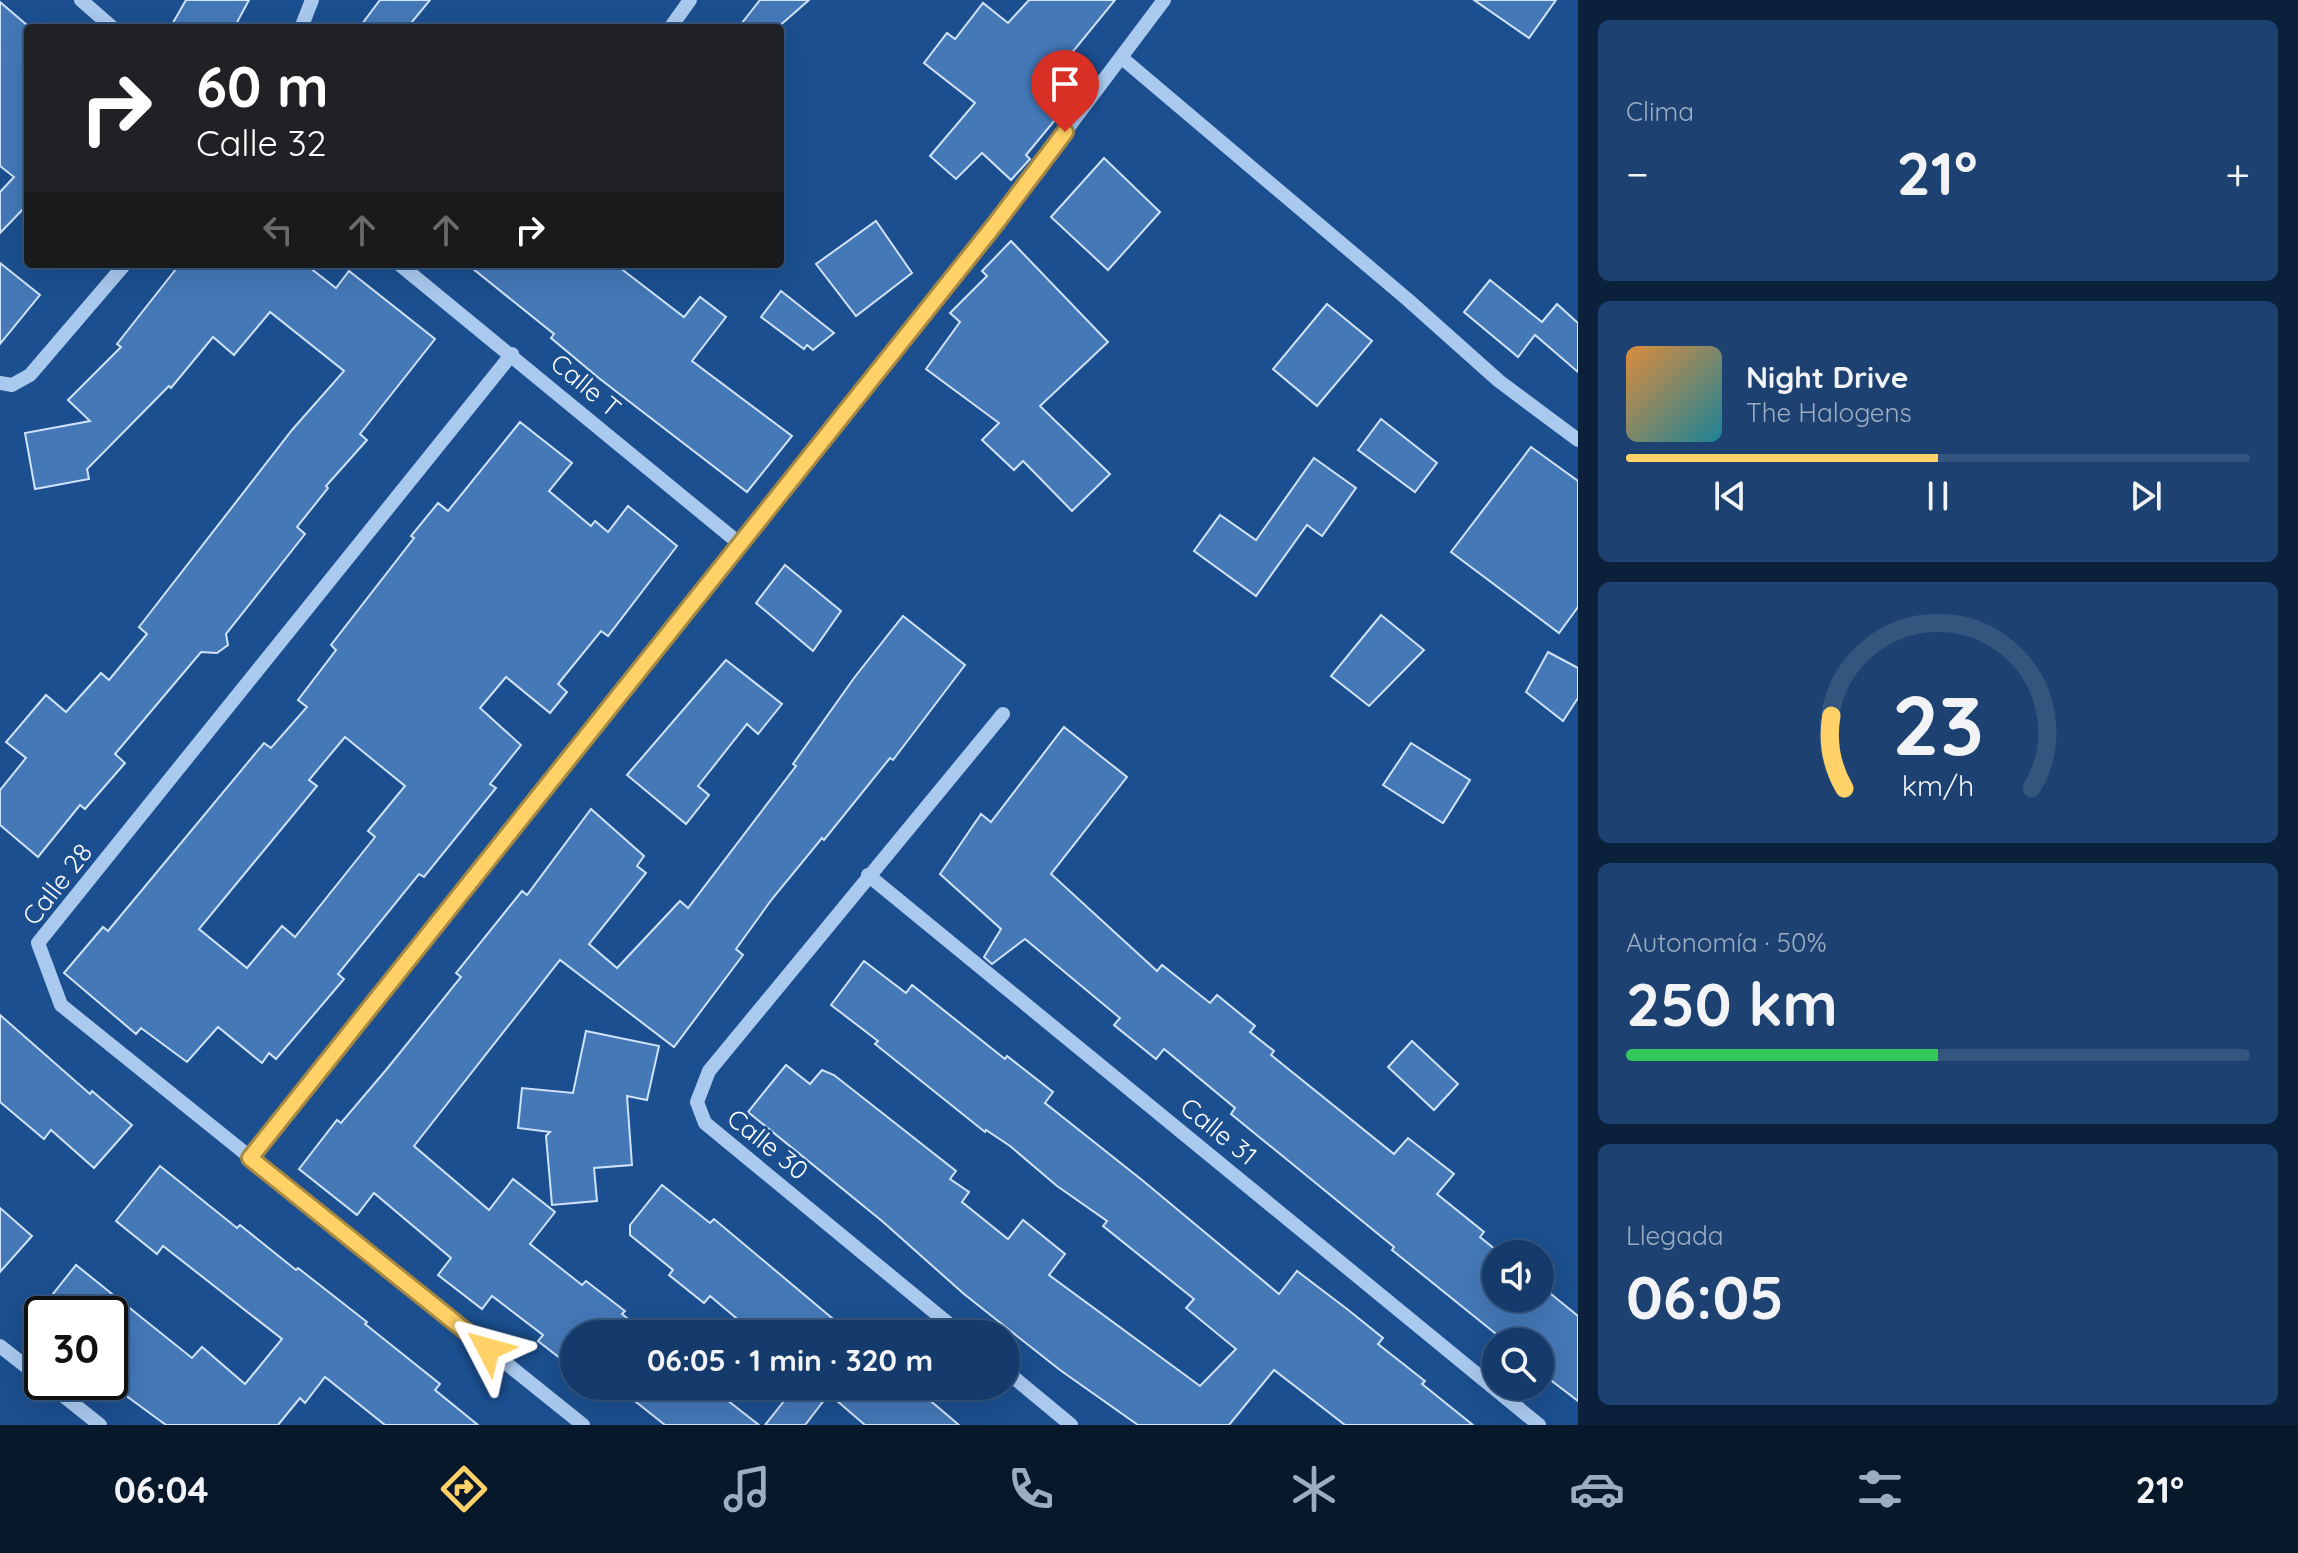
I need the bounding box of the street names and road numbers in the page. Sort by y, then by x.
street label: Calle T [544,346,628,424]
street label: Calle 28 [15,837,99,931]
street label: Calle 31 [1174,1090,1264,1172]
street label: Calle 30 [721,1101,815,1187]

